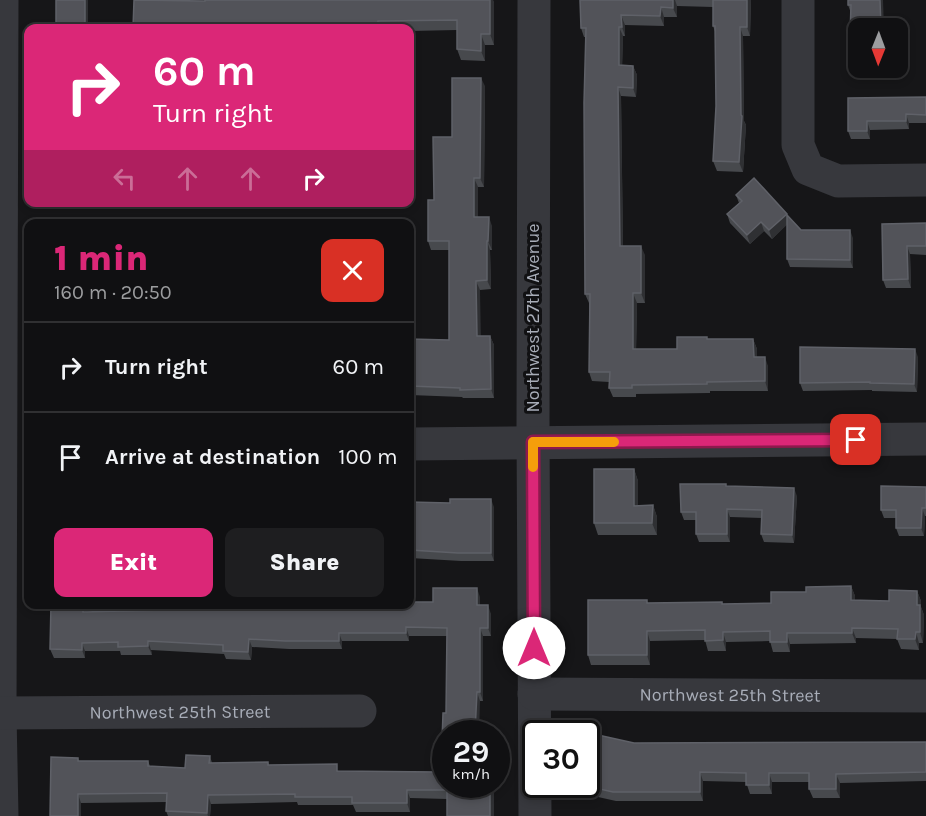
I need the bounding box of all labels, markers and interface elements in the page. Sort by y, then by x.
north arrow [848,18,908,78]
map controls [848,18,908,78]
text: 60 m [153,46,256,96]
icon: right [54,48,132,126]
text: Turn right [153,97,273,129]
icon: left [108,162,141,195]
icon: ahead [171,162,204,195]
icon: ahead [234,162,267,195]
icon: right [297,162,330,195]
street label: Northwest 27th Avenue [522,223,544,413]
text: 1 min [54,237,148,279]
button: close [321,239,384,302]
text: 160 m · 20:50 [54,281,172,304]
icon: right [54,351,87,384]
text: Turn right [105,354,208,380]
text: 60 m [333,354,384,380]
pin [830,414,881,465]
icon: arrive [839,423,872,456]
icon: arrive [54,441,87,474]
text: Arrive at destination [105,444,320,470]
text: 100 m [338,444,398,470]
button: Exit [54,528,213,597]
button: Share [225,528,384,597]
position arrow [502,616,566,680]
street label: Northwest 25th Street [639,684,821,706]
street label: Northwest 25th Street [89,700,271,724]
speed limit sign: 30 [522,720,600,798]
text: 29 [453,734,489,770]
text: km/h [452,765,490,783]

